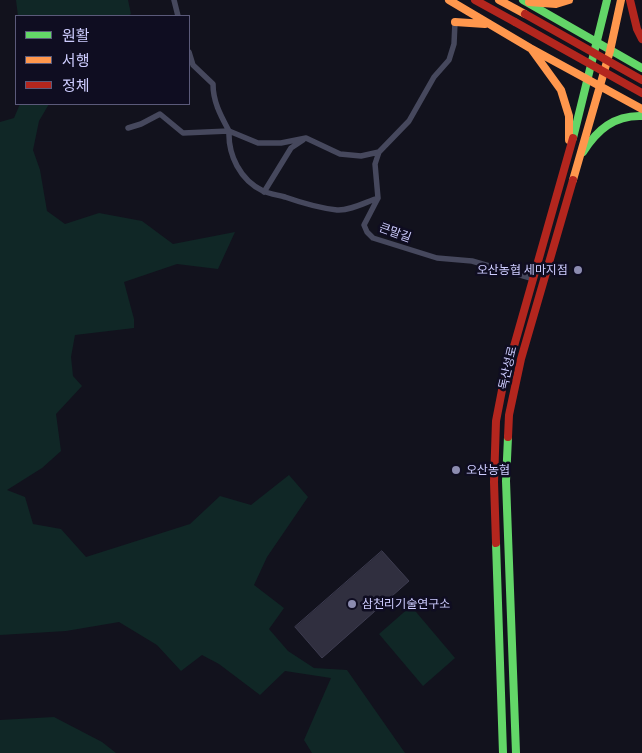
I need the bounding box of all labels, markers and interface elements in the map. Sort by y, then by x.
legend [15,15,190,105]
text: 원활 [62,27,90,44]
text: 서행 [62,52,90,69]
text: 정체 [62,77,90,94]
street label: 큰말길 [377,221,413,245]
place label: 오산농협 세마지점 [477,263,568,277]
marker: 오산농협 세마지점 [572,264,584,276]
street label: 독산성로 [496,345,520,391]
place label: 오산농협 [466,463,510,477]
marker: 오산농협 [450,464,462,476]
place label: 삼천리기술연구소 [362,597,450,611]
marker: 삼천리기술연구소 [346,598,358,610]

